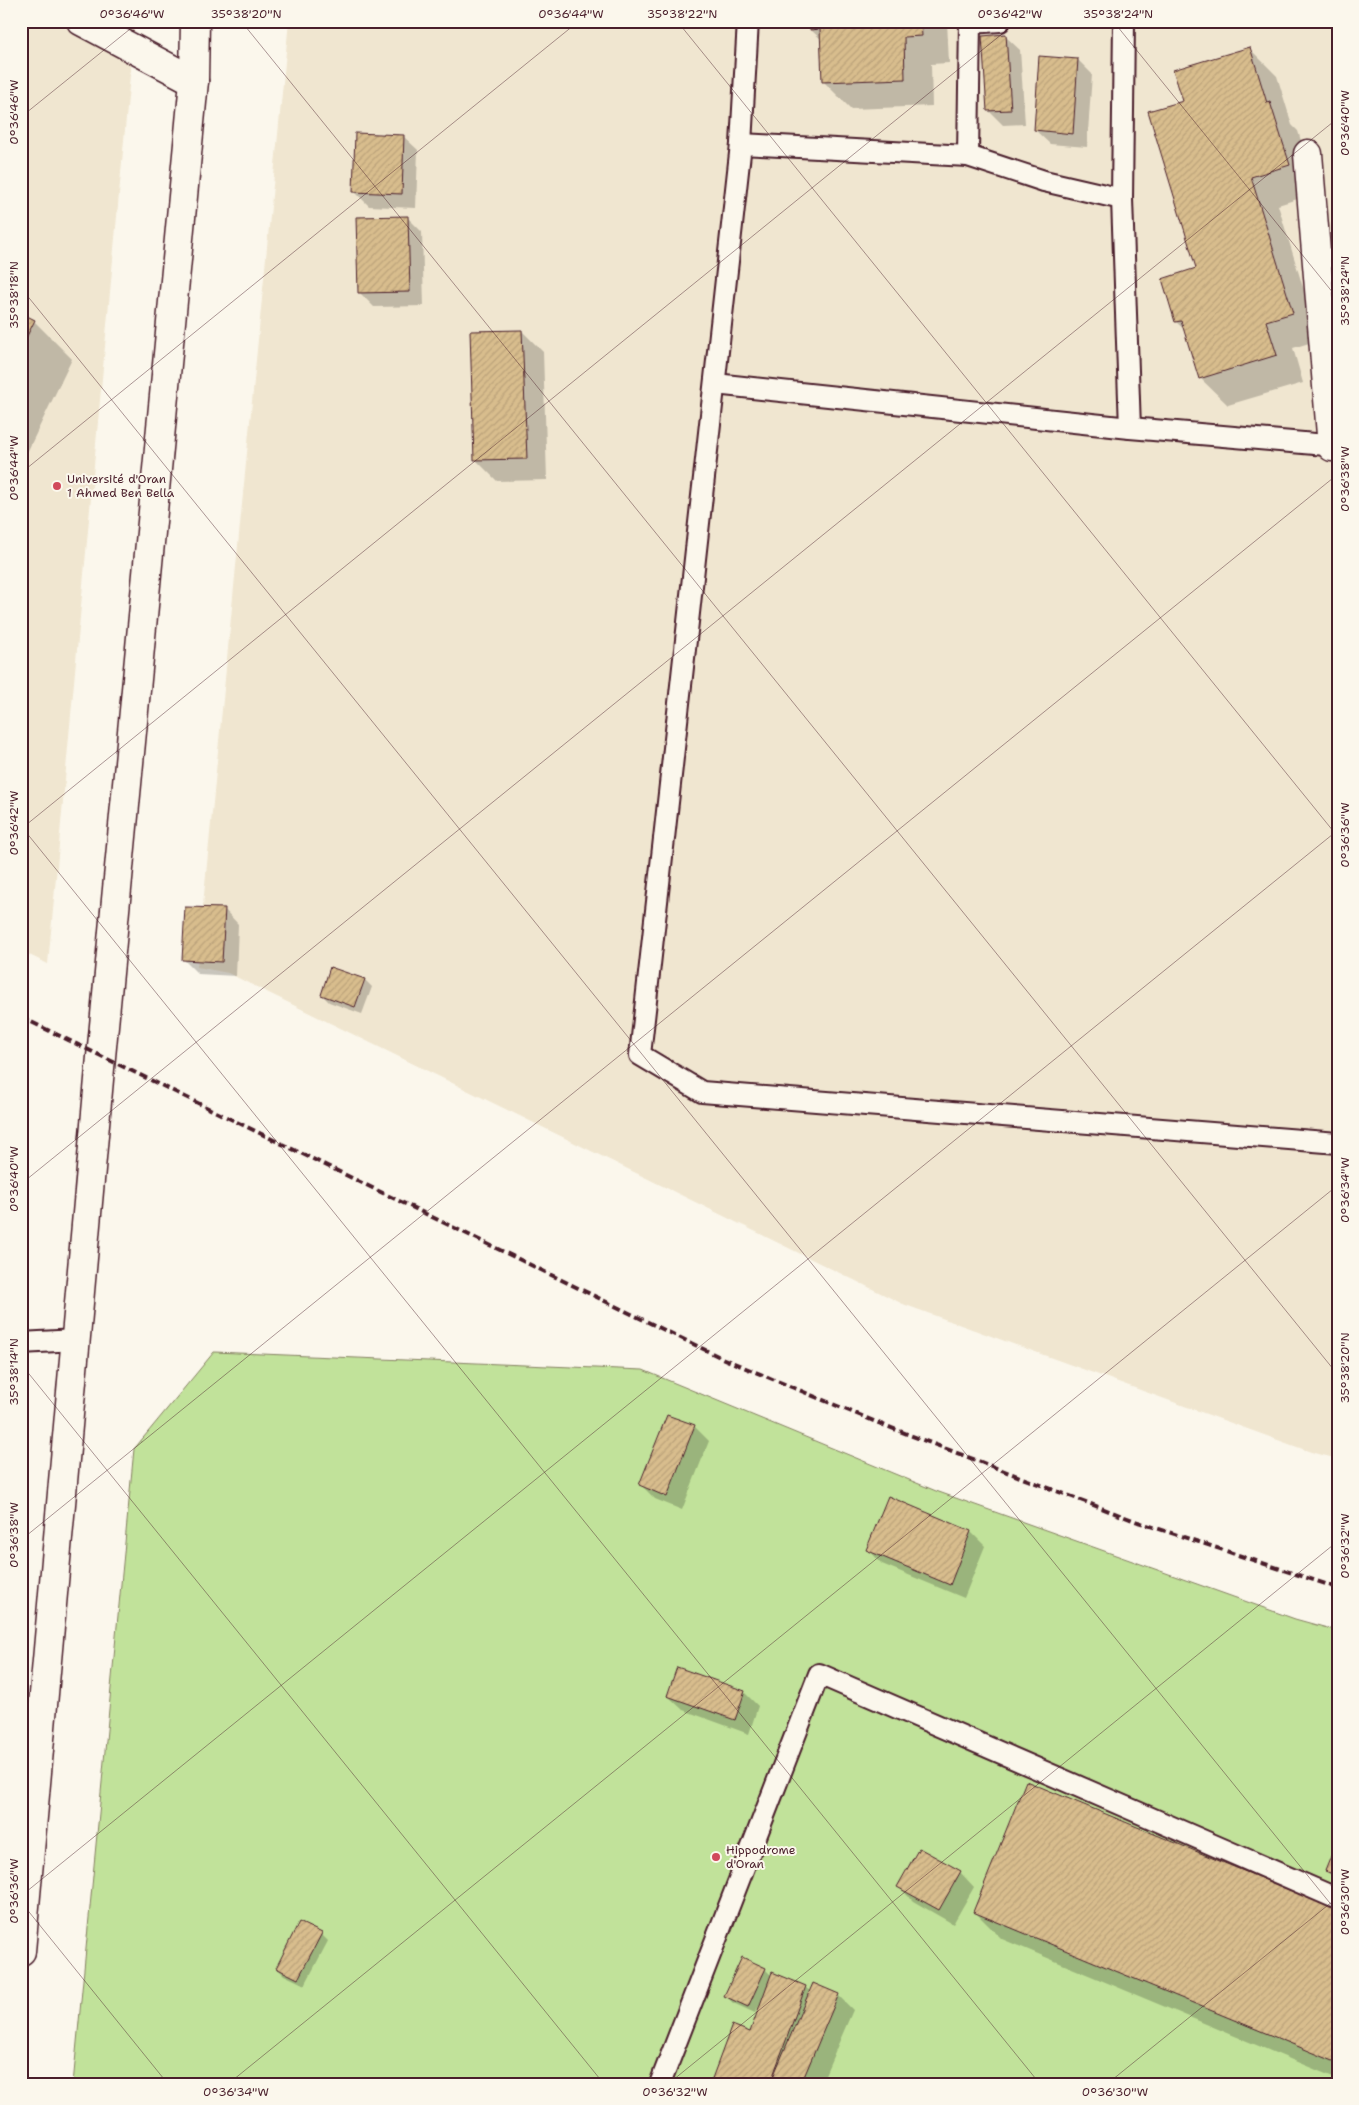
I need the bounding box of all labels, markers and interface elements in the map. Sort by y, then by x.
text: 0°36'46"W [99,6,165,22]
text: 35°38'20"N [210,6,282,22]
text: 0°36'44"W [538,6,604,22]
text: 35°38'22"N [647,6,717,22]
text: 0°36'42"W [977,6,1043,22]
text: 35°38'24"N [1083,6,1153,22]
text: 0°36'46"W [6,79,22,145]
text: 0°36'40"W [1337,90,1353,156]
text: 35°38'24"N [1337,256,1353,326]
text: 35°38'18"N [6,261,22,329]
text: 0°36'44"W [6,435,22,501]
text: 0°36'38"W [1337,446,1353,512]
place label: Université d'Oran 1 Ahmed Ben Bella [67,471,175,501]
marker: Université d'Oran 1 Ahmed Ben Bella [51,480,63,492]
text: 0°36'42"W [6,790,22,856]
text: 0°36'36"W [1337,802,1353,868]
text: 0°36'40"W [6,1146,22,1212]
text: 0°36'34"W [1337,1157,1353,1223]
text: 35°38'20"N [1337,1332,1353,1404]
text: 35°38'14"N [6,1338,22,1406]
text: 0°36'38"W [6,1502,22,1568]
text: 0°36'32"W [1337,1513,1353,1579]
place label: Hippodrome d'Oran [726,1842,796,1872]
marker: Hippodrome d'Oran [710,1851,722,1863]
text: 0°36'36"W [6,1858,22,1924]
text: 0°36'30"W [1337,1869,1353,1935]
text: 0°36'34"W [203,2084,269,2100]
text: 0°36'32"W [642,2084,708,2100]
text: 0°36'30"W [1082,2084,1148,2100]

